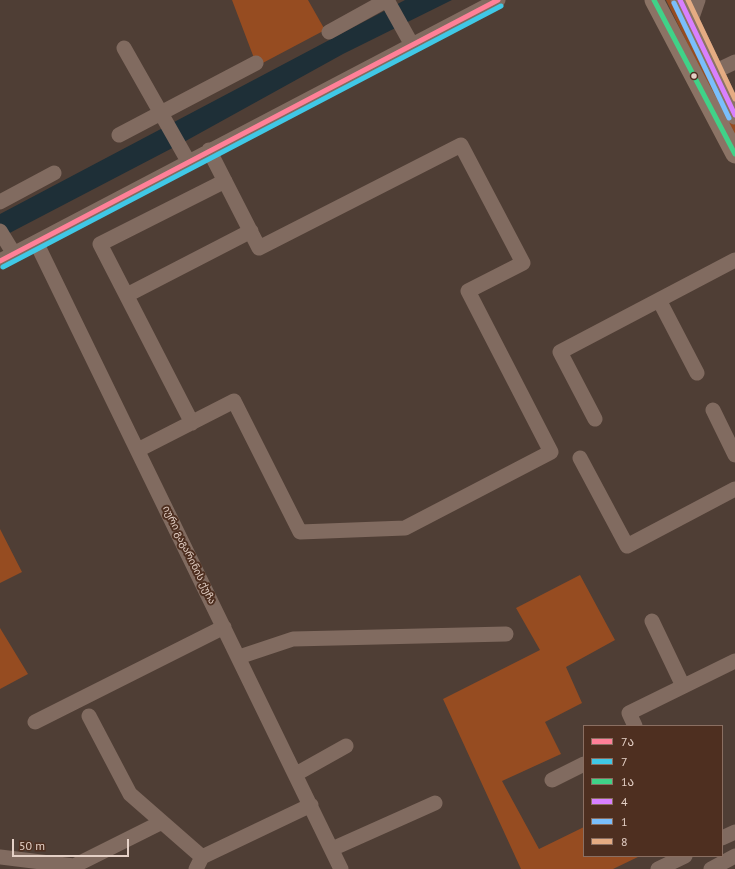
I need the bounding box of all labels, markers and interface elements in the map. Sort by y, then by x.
unlabelled marker [689,71,699,81]
street label: იური გაგარინის ქუჩა [160,504,218,606]
legend [583,725,723,857]
text: 7ა [621,734,634,749]
text: 7 [621,754,628,769]
text: 1ა [621,774,634,789]
text: 4 [621,794,628,809]
text: 1 [621,814,628,829]
scale bar [14,831,131,857]
text: 8 [621,834,628,849]
text: 50 m [19,838,45,853]

